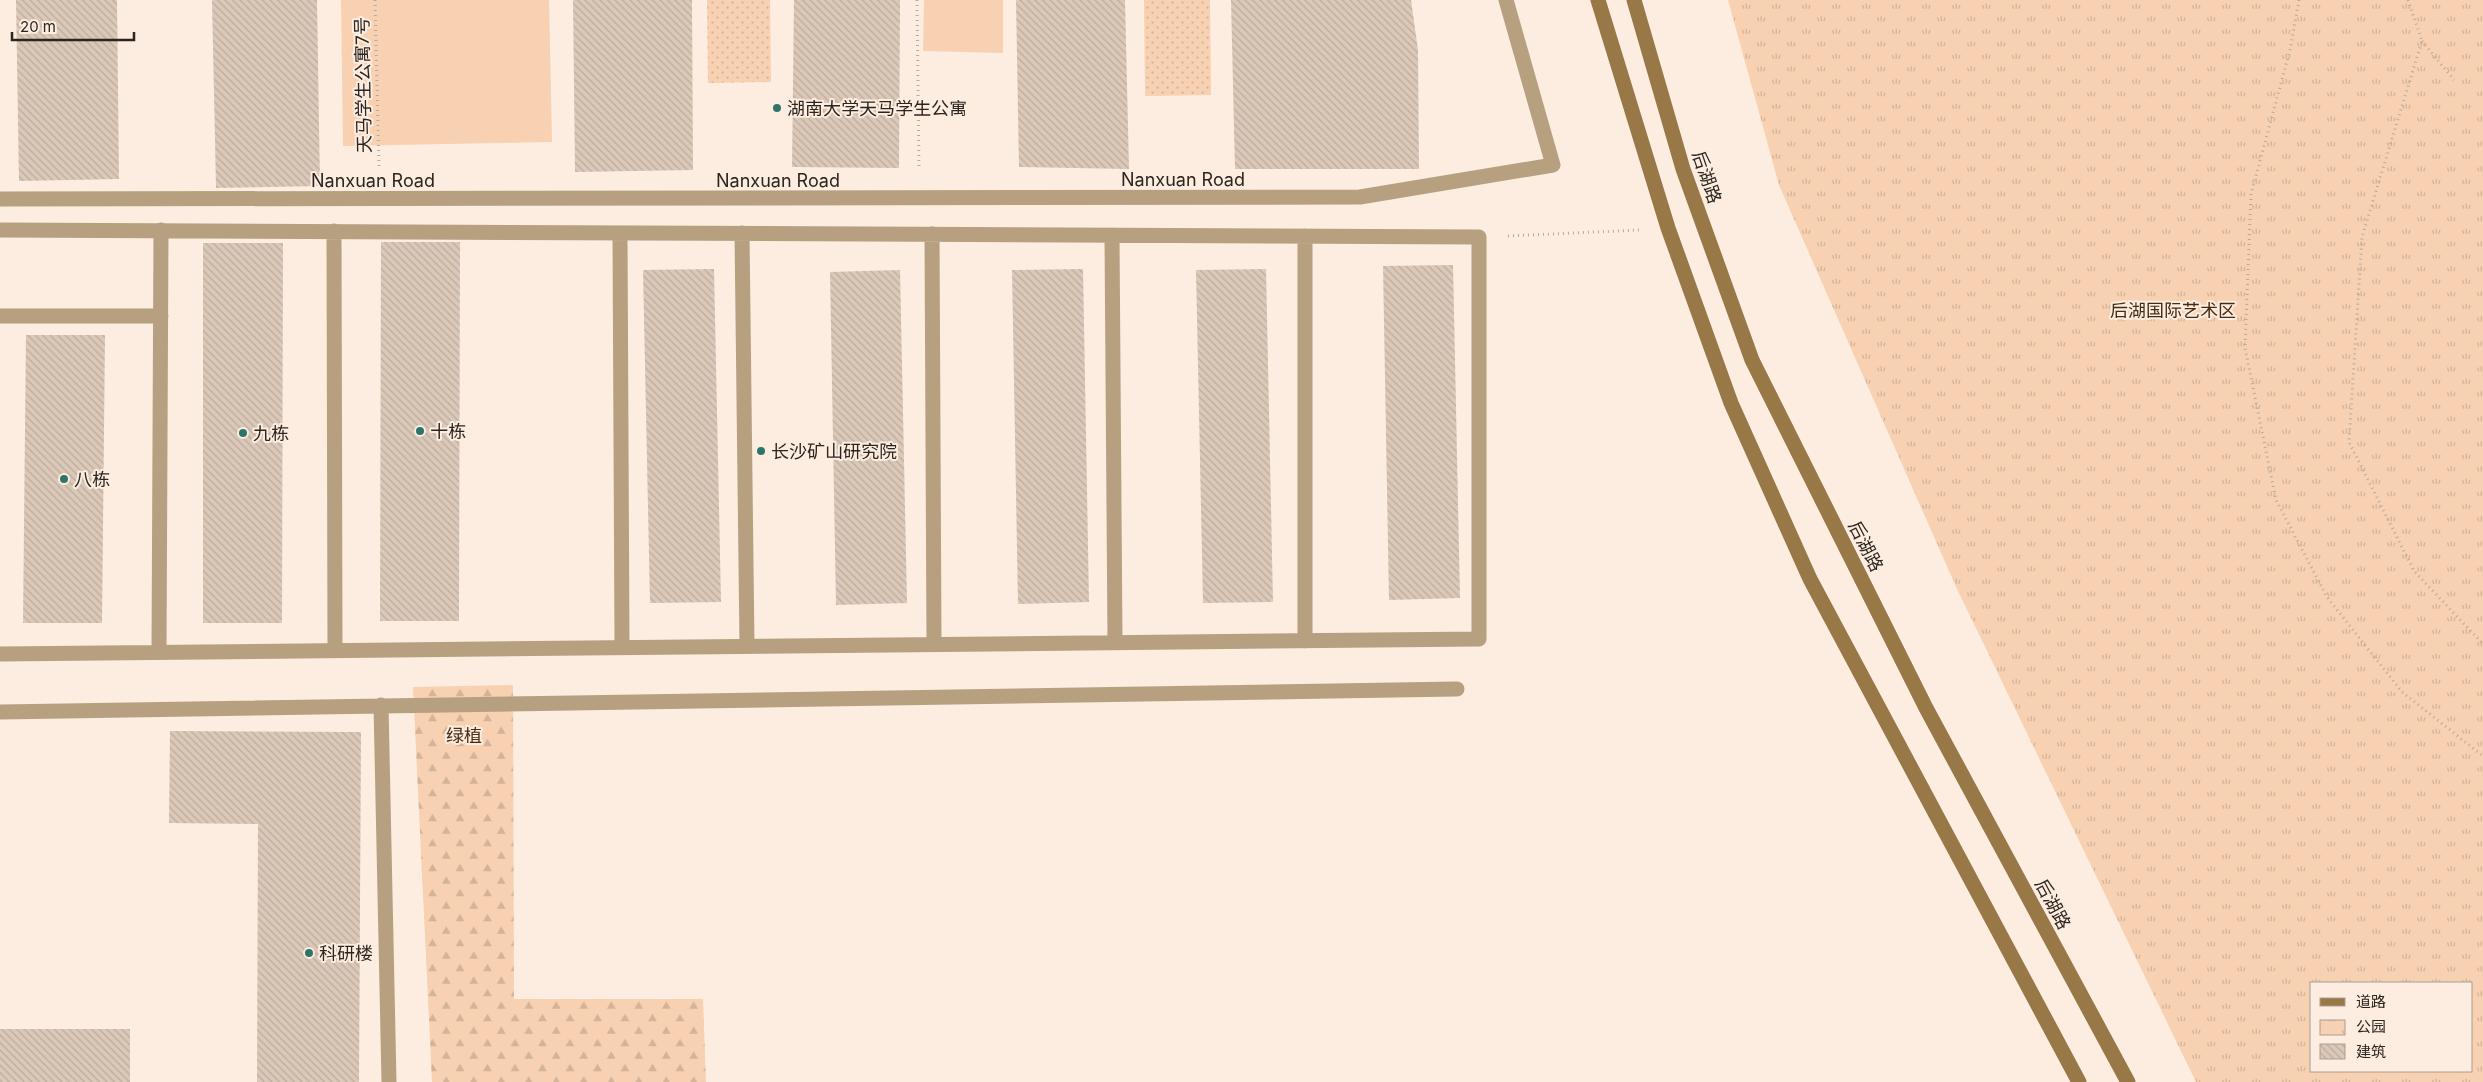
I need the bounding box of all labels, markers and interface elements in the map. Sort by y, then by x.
scale bar [12,10,135,42]
text: 20 m [20,17,56,36]
street label: 天马学生公寓7号 [351,17,375,153]
place label: 湖南大学天马学生公寓 [787,98,967,119]
marker: 湖南大学天马学生公寓 [771,102,783,114]
street label: 后湖路 [1688,148,1726,206]
street label: Nanxuan Road [1121,169,1245,190]
street label: Nanxuan Road [311,170,435,191]
street label: Nanxuan Road [716,170,840,191]
park label: 后湖国际艺术区 [2110,300,2236,321]
place label: 十栋 [430,421,466,442]
place label: 九栋 [253,423,289,444]
marker: 十栋 [414,425,426,437]
marker: 九栋 [237,427,249,439]
place label: 长沙矿山研究院 [771,441,897,462]
marker: 长沙矿山研究院 [755,445,767,457]
place label: 八栋 [74,469,110,490]
marker: 八栋 [58,473,70,485]
street label: 后湖路 [1844,517,1888,575]
park label: 绿植 [446,725,482,746]
street label: 后湖路 [2031,875,2075,933]
place label: 科研楼 [319,943,373,964]
marker: 科研楼 [303,947,315,959]
legend [2310,982,2473,1072]
text: 道路 [2356,992,2386,1011]
text: 公园 [2356,1017,2386,1036]
text: 建筑 [2356,1042,2386,1061]

